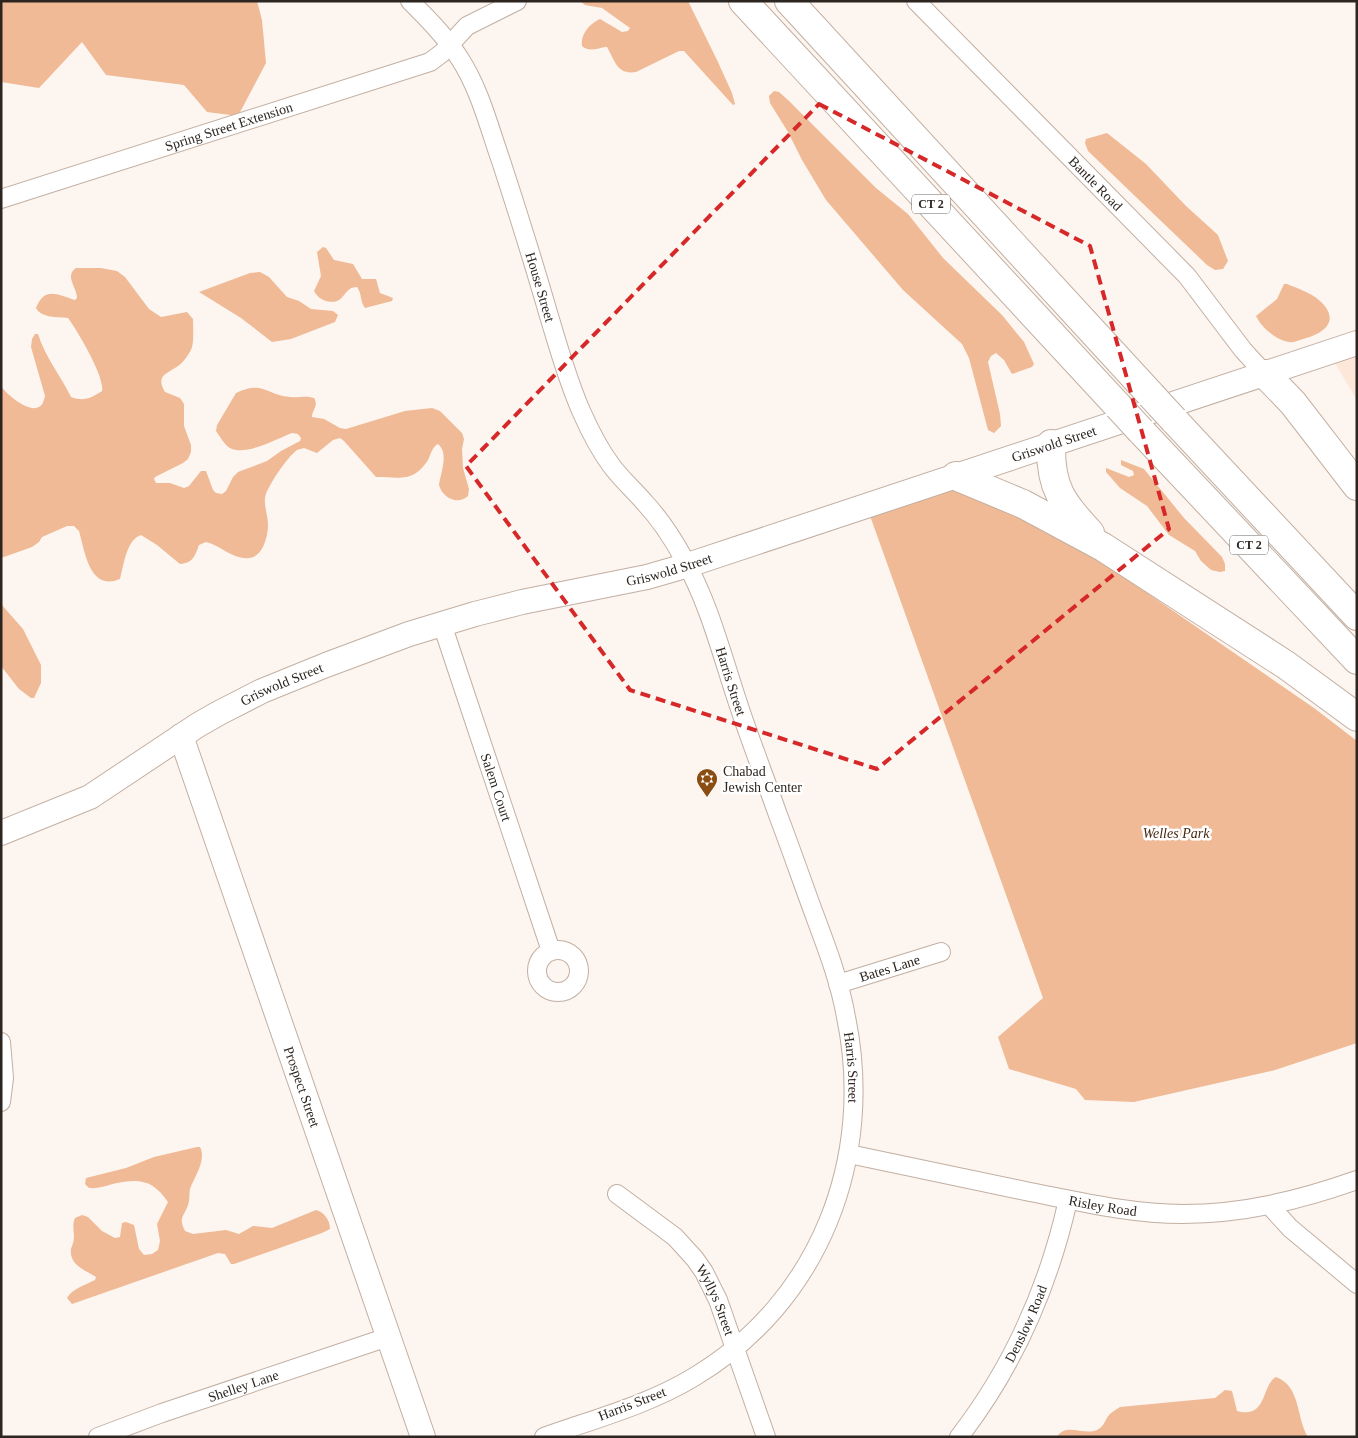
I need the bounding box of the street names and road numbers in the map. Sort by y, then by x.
street label: Spring Street Extension [163,99,294,154]
street label: Bantle Road [1066,153,1125,213]
road number: CT 2 [912,194,950,213]
street label: House Street [523,250,558,324]
street label: Griswold Street [1009,423,1098,465]
road number: CT 2 [1230,536,1268,554]
street label: Griswold Street [625,550,714,588]
street label: Harris Street [713,645,749,718]
street label: Griswold Street [238,660,325,708]
street label: Salem Court [478,751,515,823]
street label: Bates Lane [857,952,922,984]
street label: Harris Street [841,1031,861,1103]
street label: Prospect Street [281,1044,323,1129]
street label: Risley Road [1067,1192,1138,1219]
street label: Wyllys Street [693,1261,737,1337]
street label: Denslow Road [1002,1283,1050,1365]
street label: Shelley Lane [206,1367,280,1405]
street label: Harris Street [596,1384,668,1424]

